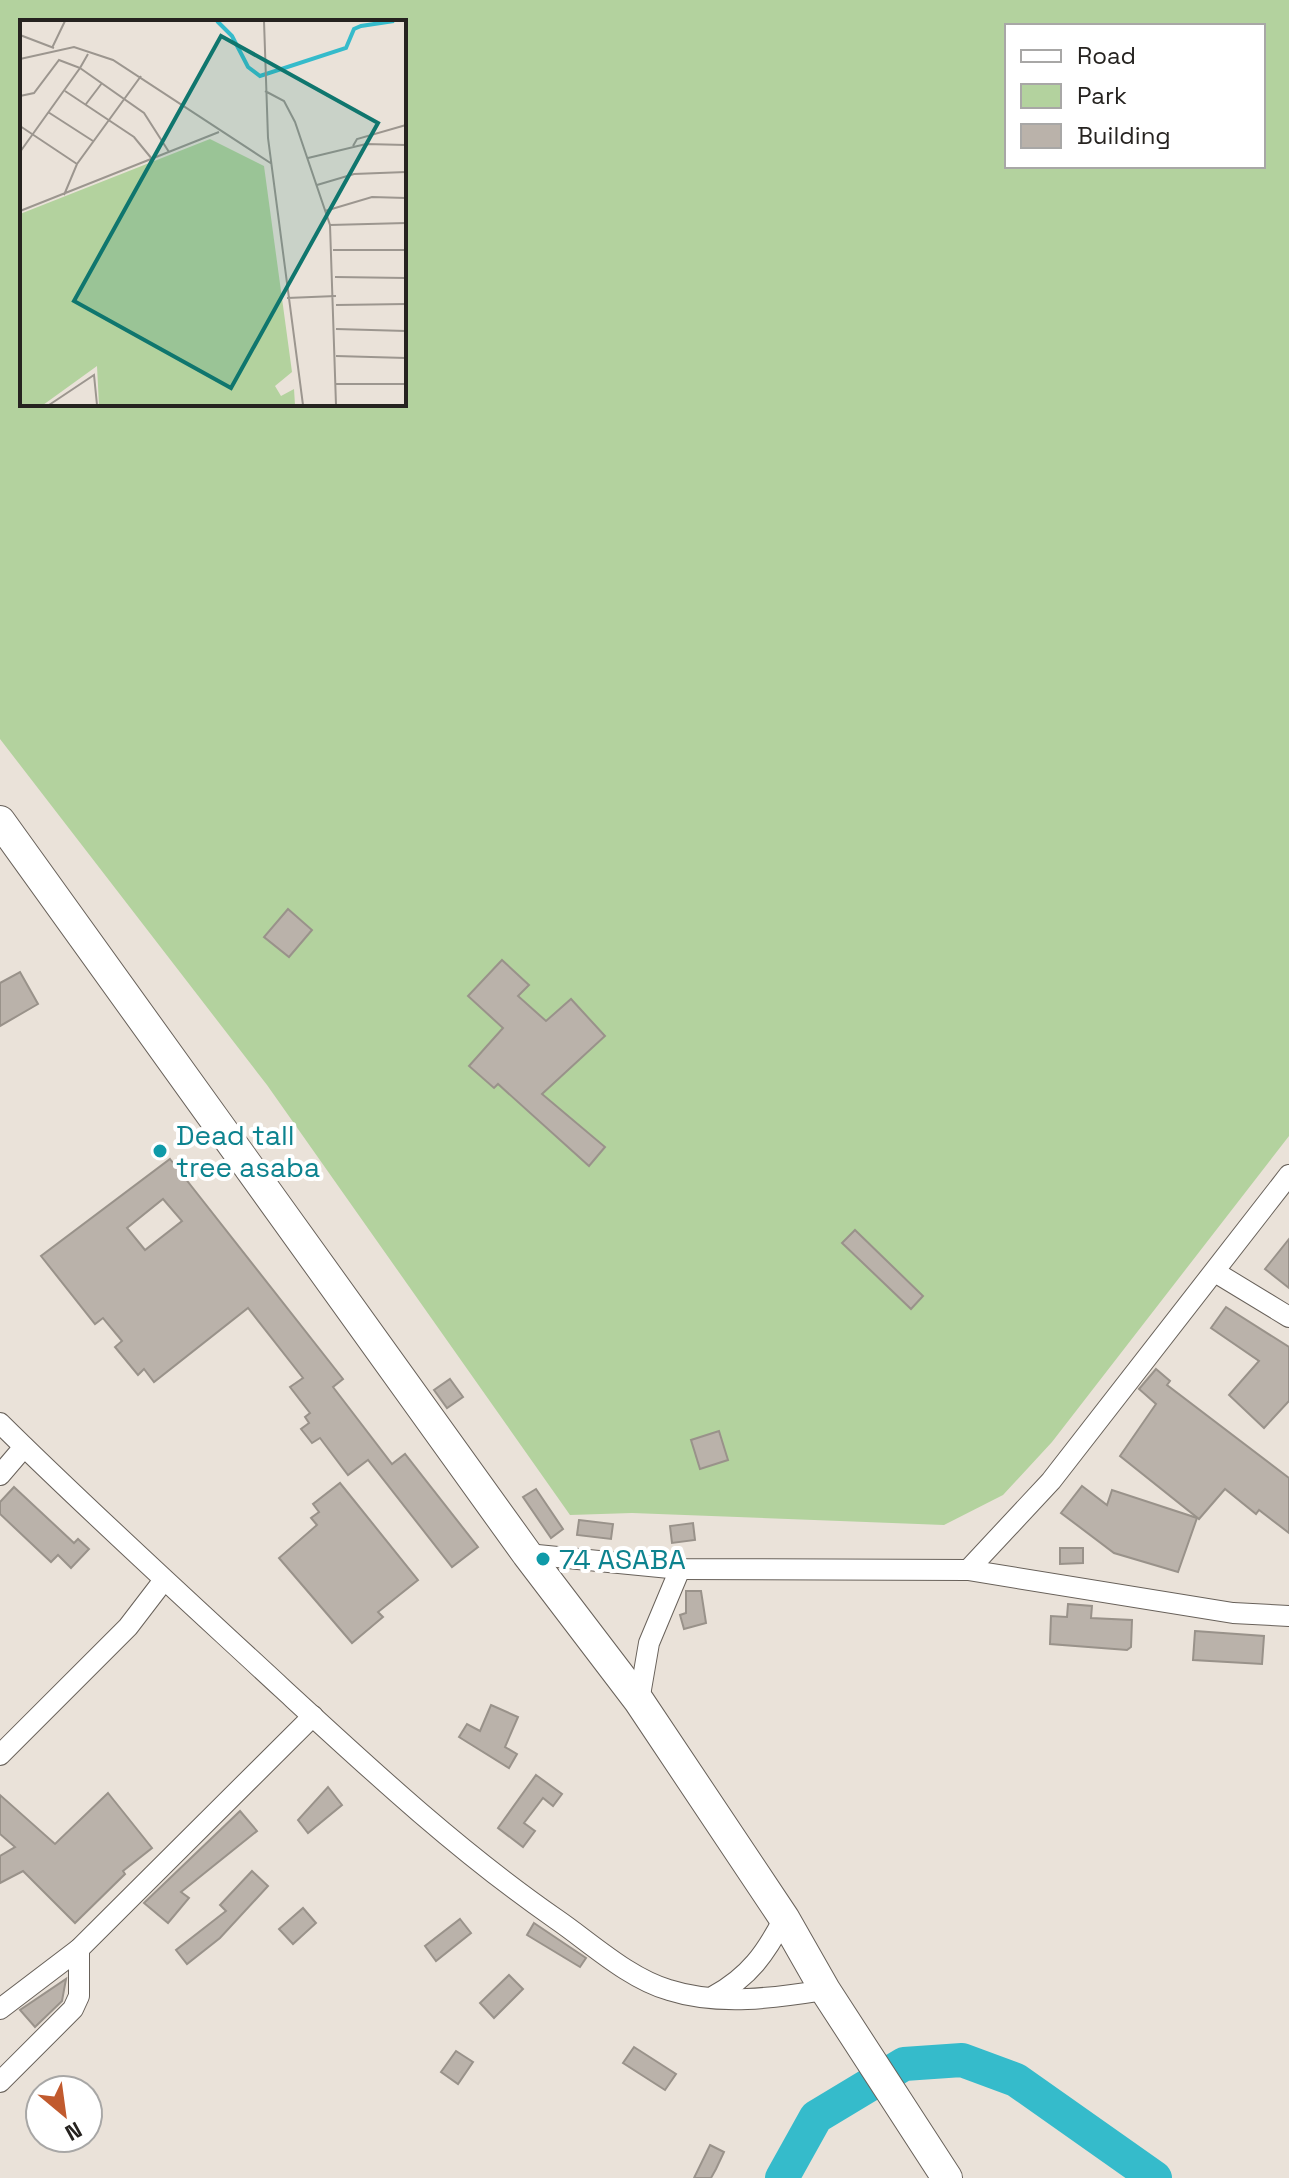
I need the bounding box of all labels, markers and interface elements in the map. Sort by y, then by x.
inset map [20,20,406,406]
legend [1005,24,1265,168]
text: Road [1077,40,1136,71]
text: Park [1077,80,1127,111]
text: Building [1077,120,1171,151]
place label: Dead tall tree asaba [176,1117,320,1185]
marker: Dead tall tree asaba [151,1142,169,1160]
place label: 74 ASABA [559,1541,686,1577]
marker: 74 ASABA [534,1550,552,1568]
north arrow [24,2074,104,2154]
text: N [60,2116,87,2147]

